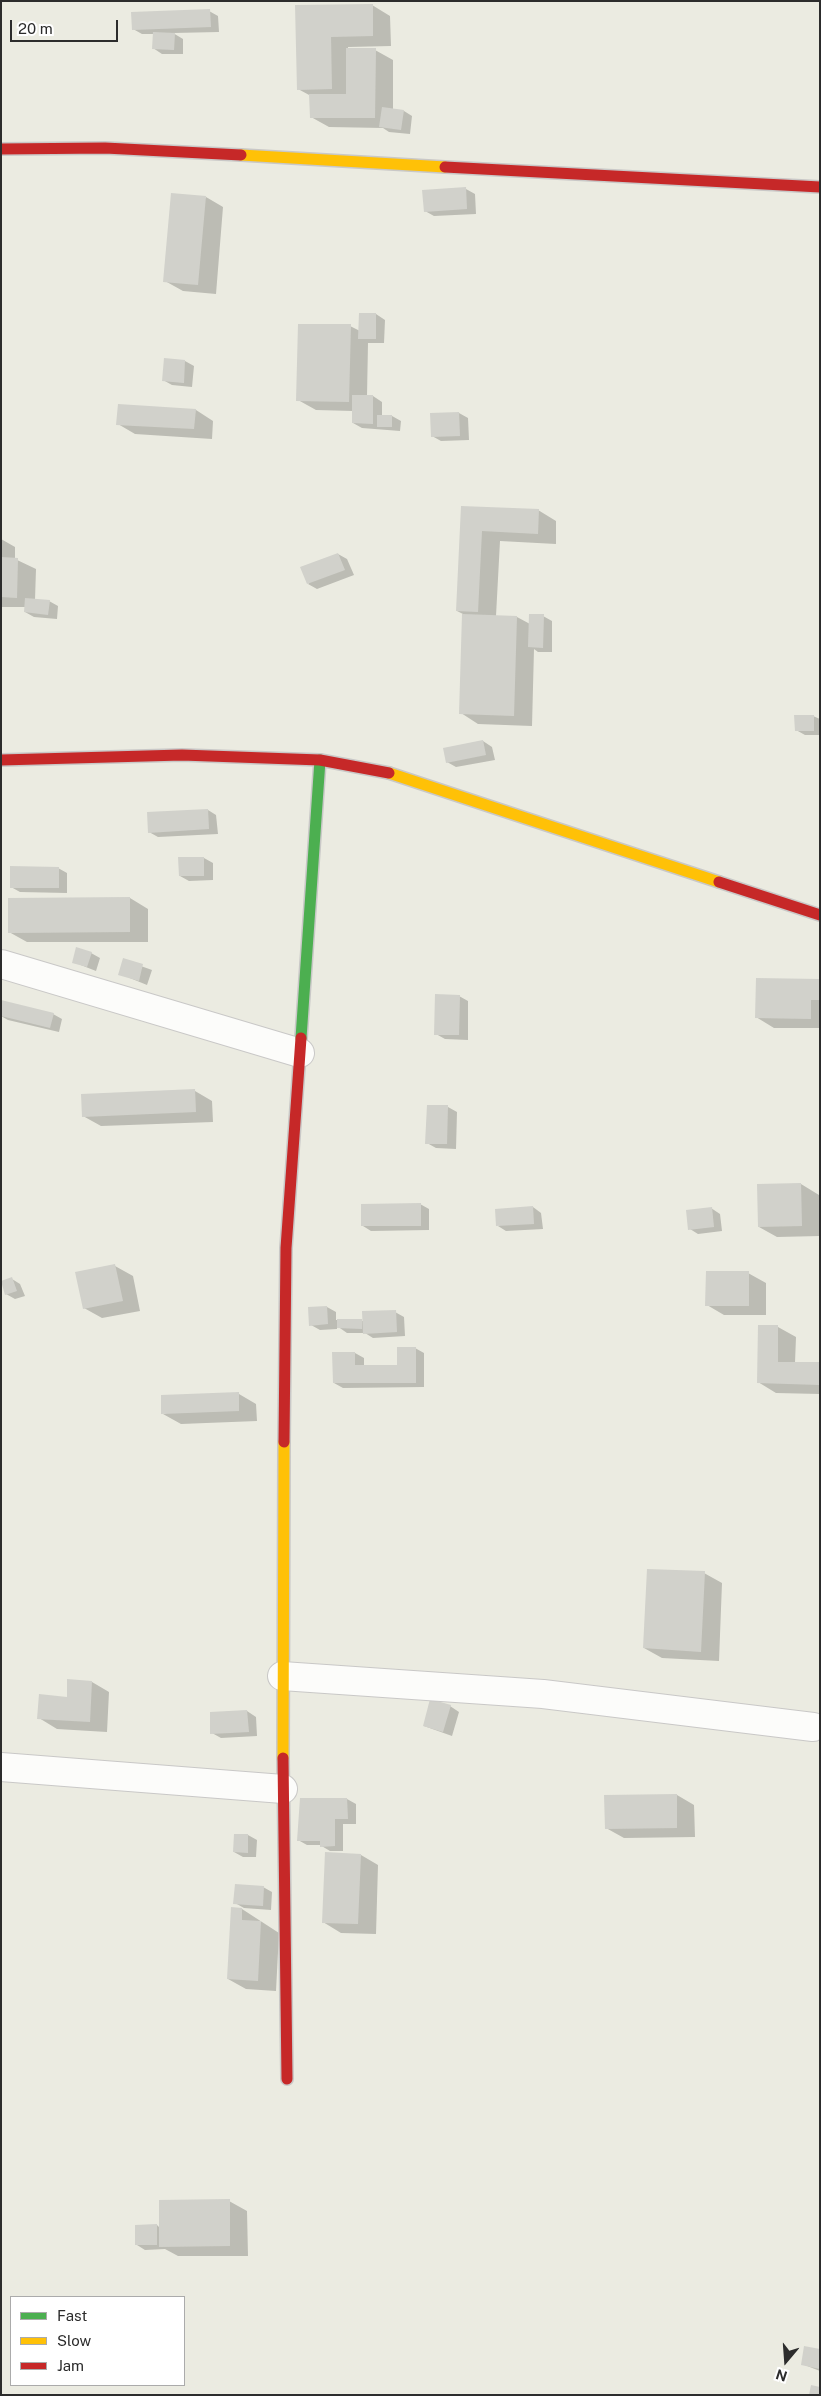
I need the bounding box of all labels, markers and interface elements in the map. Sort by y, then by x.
scale bar [12,10,120,42]
text: 20 m [18,20,53,37]
legend [10,2296,185,2386]
text: Fast [57,2307,87,2324]
text: Slow [57,2332,91,2349]
north arrow [761,2336,811,2386]
text: Jam [57,2357,84,2374]
text: N [774,2366,789,2385]

